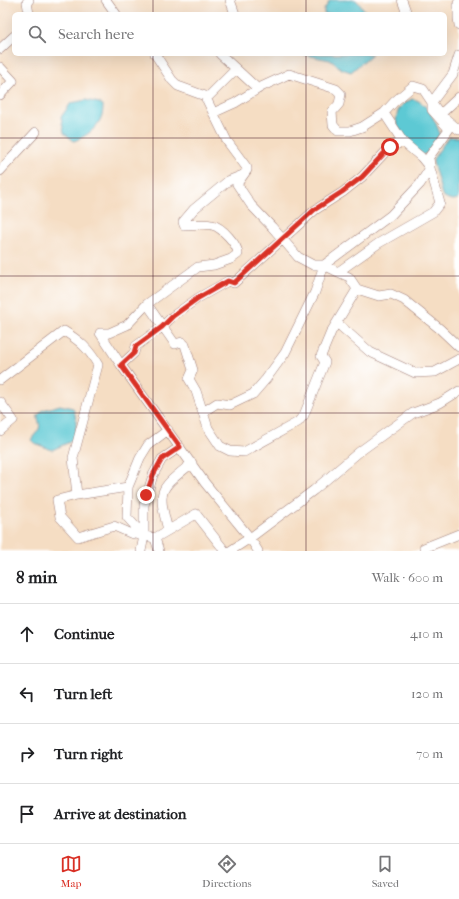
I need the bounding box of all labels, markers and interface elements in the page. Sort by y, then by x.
search box [12,12,447,56]
icon: search [26,23,48,45]
text: Search here [58,25,134,43]
route start [381,138,399,156]
route end [137,486,155,504]
text: 8 min [16,567,57,587]
text: Walk · 600 m [372,570,443,585]
icon: ahead [16,623,38,645]
text: Continue [54,625,114,643]
text: 410 m [410,626,443,641]
icon: left [16,683,38,705]
text: Turn left [54,685,112,703]
text: 120 m [411,686,443,701]
icon: right [16,743,38,765]
text: Turn right [54,745,123,763]
text: 70 m [416,746,443,761]
icon: arrive [16,803,38,825]
text: Arrive at destination [54,805,186,823]
tab: Map [60,853,82,890]
tab: Directions [202,853,252,890]
tab: Saved [372,853,399,890]

